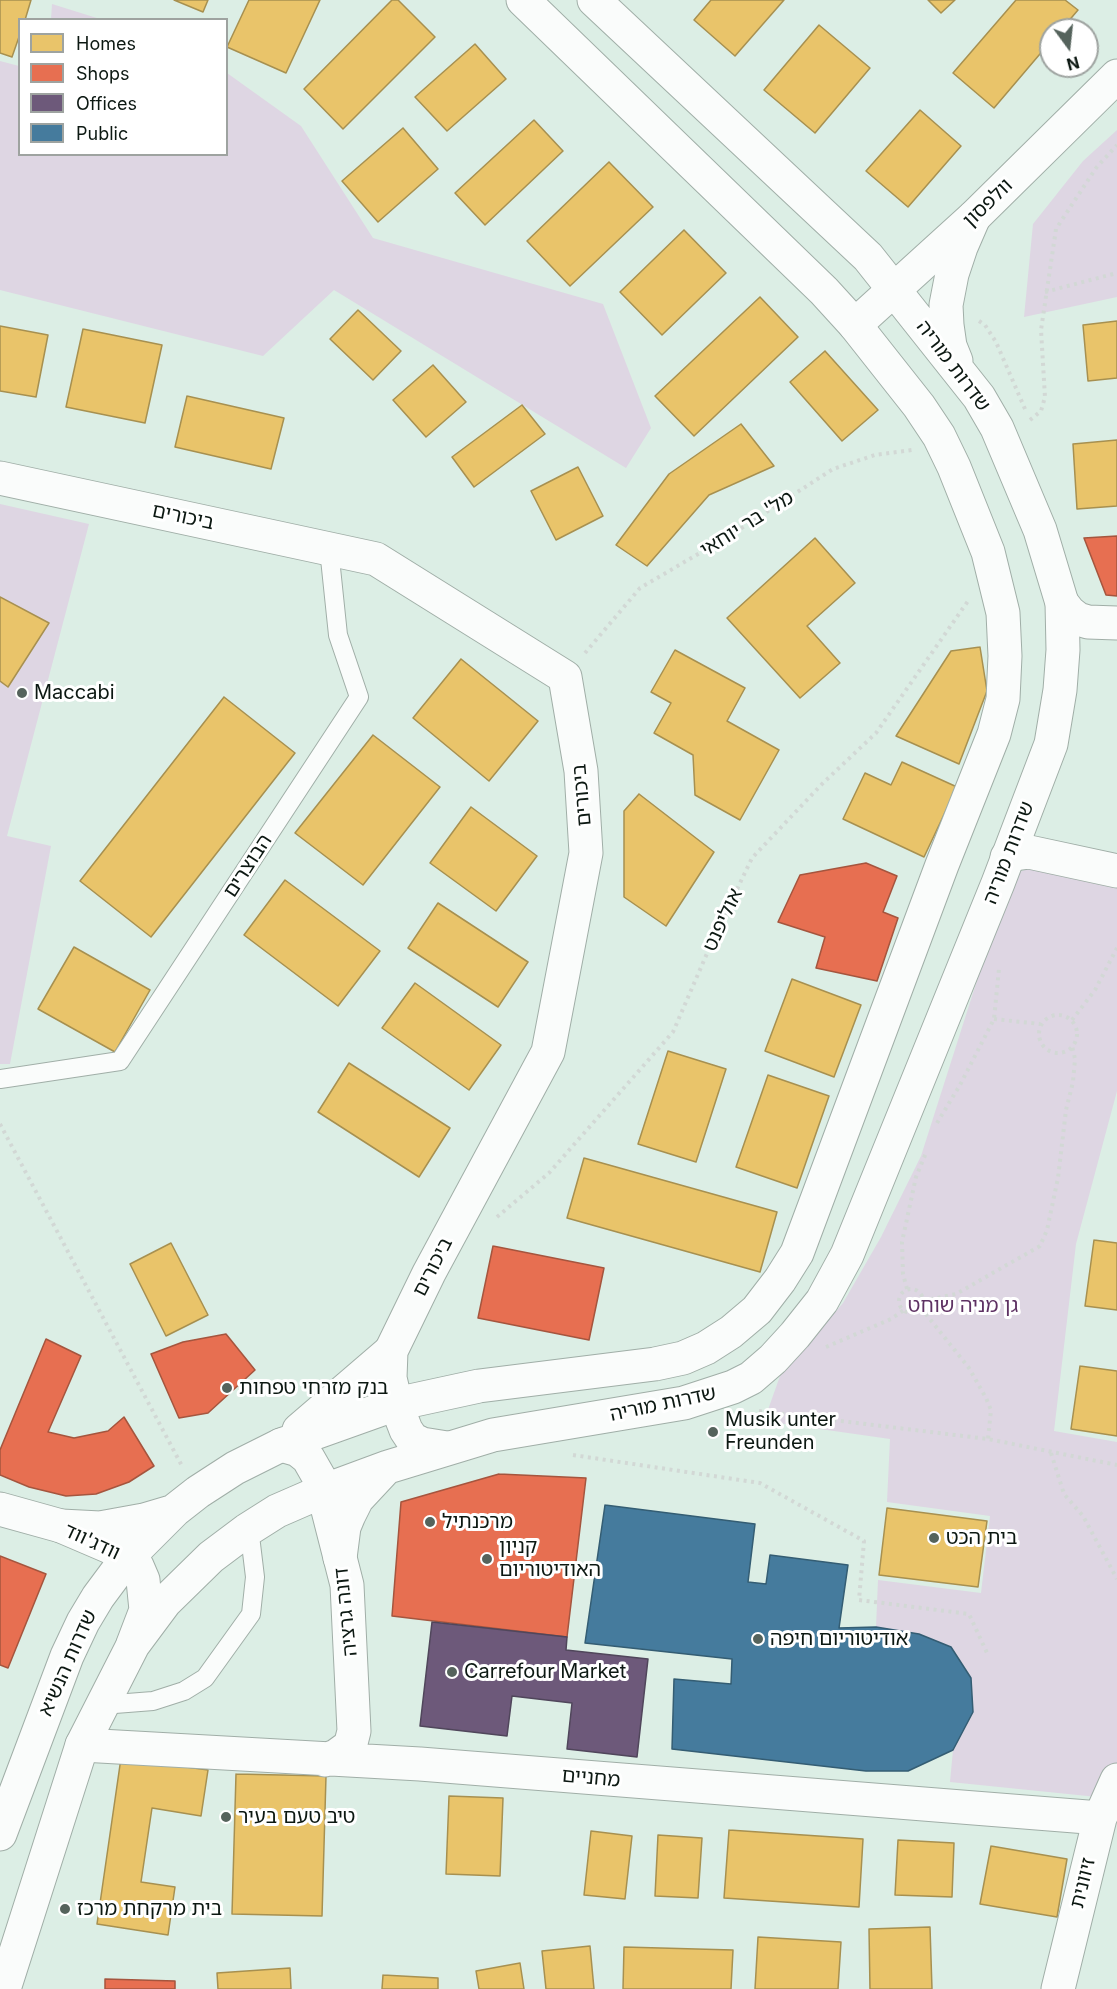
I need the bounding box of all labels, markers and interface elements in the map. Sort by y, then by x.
legend [18,18,228,156]
north arrow [1039,18,1099,78]
text: Homes [76,33,136,54]
text: N [1065,52,1082,75]
text: Shops [76,63,130,84]
text: Offices [76,93,137,114]
text: Public [76,123,128,144]
street label: וולפסון [958,174,1018,232]
street label: שדרות מוריה [911,316,995,416]
street label: מל' בר יוחאי [696,486,798,562]
street label: ביכורים [150,499,216,535]
place label: Maccabi [34,681,115,705]
marker: Maccabi [15,686,29,700]
street label: ביכורים [567,763,597,827]
street label: שדרות מוריה [978,798,1040,908]
street label: הבוצרים [219,830,277,902]
street label: אוליפנט [698,885,748,955]
street label: ביכורים [408,1234,458,1300]
park label: גן מניה שוחט [908,1294,1018,1318]
place label: בנק מזרחי טפחות [239,1376,388,1400]
marker: בנק מזרחי טפחות [220,1381,234,1395]
street label: שדרות מוריה [608,1381,718,1427]
place label: Musik unter Freunden [725,1408,836,1455]
marker: Musik unter Freunden [706,1425,720,1439]
place label: מרכנתיל [442,1510,513,1534]
marker: מרכנתיל [423,1515,437,1529]
street label: וודג'ווד [60,1519,124,1565]
place label: בית הכט [946,1526,1017,1550]
marker: בית הכט [927,1531,941,1545]
place label: קניון האודיטוריום [499,1535,601,1582]
marker: קניון האודיטוריום [480,1552,494,1566]
street label: דונה גרציה [329,1566,363,1658]
street label: שדרות הנשיא [34,1606,102,1720]
place label: אודיטוריום חיפה [770,1627,908,1651]
marker: אודיטוריום חיפה [751,1632,765,1646]
place label: Carrefour Market [464,1660,626,1684]
marker: Carrefour Market [445,1665,459,1679]
street label: מחניים [561,1763,621,1793]
place label: טיב טעם בעיר [238,1805,355,1829]
marker: טיב טעם בעיר [219,1810,233,1824]
street label: זיוונית [1065,1855,1101,1911]
place label: בית מרקחת מרכז [77,1897,222,1921]
marker: בית מרקחת מרכז [58,1902,72,1916]

